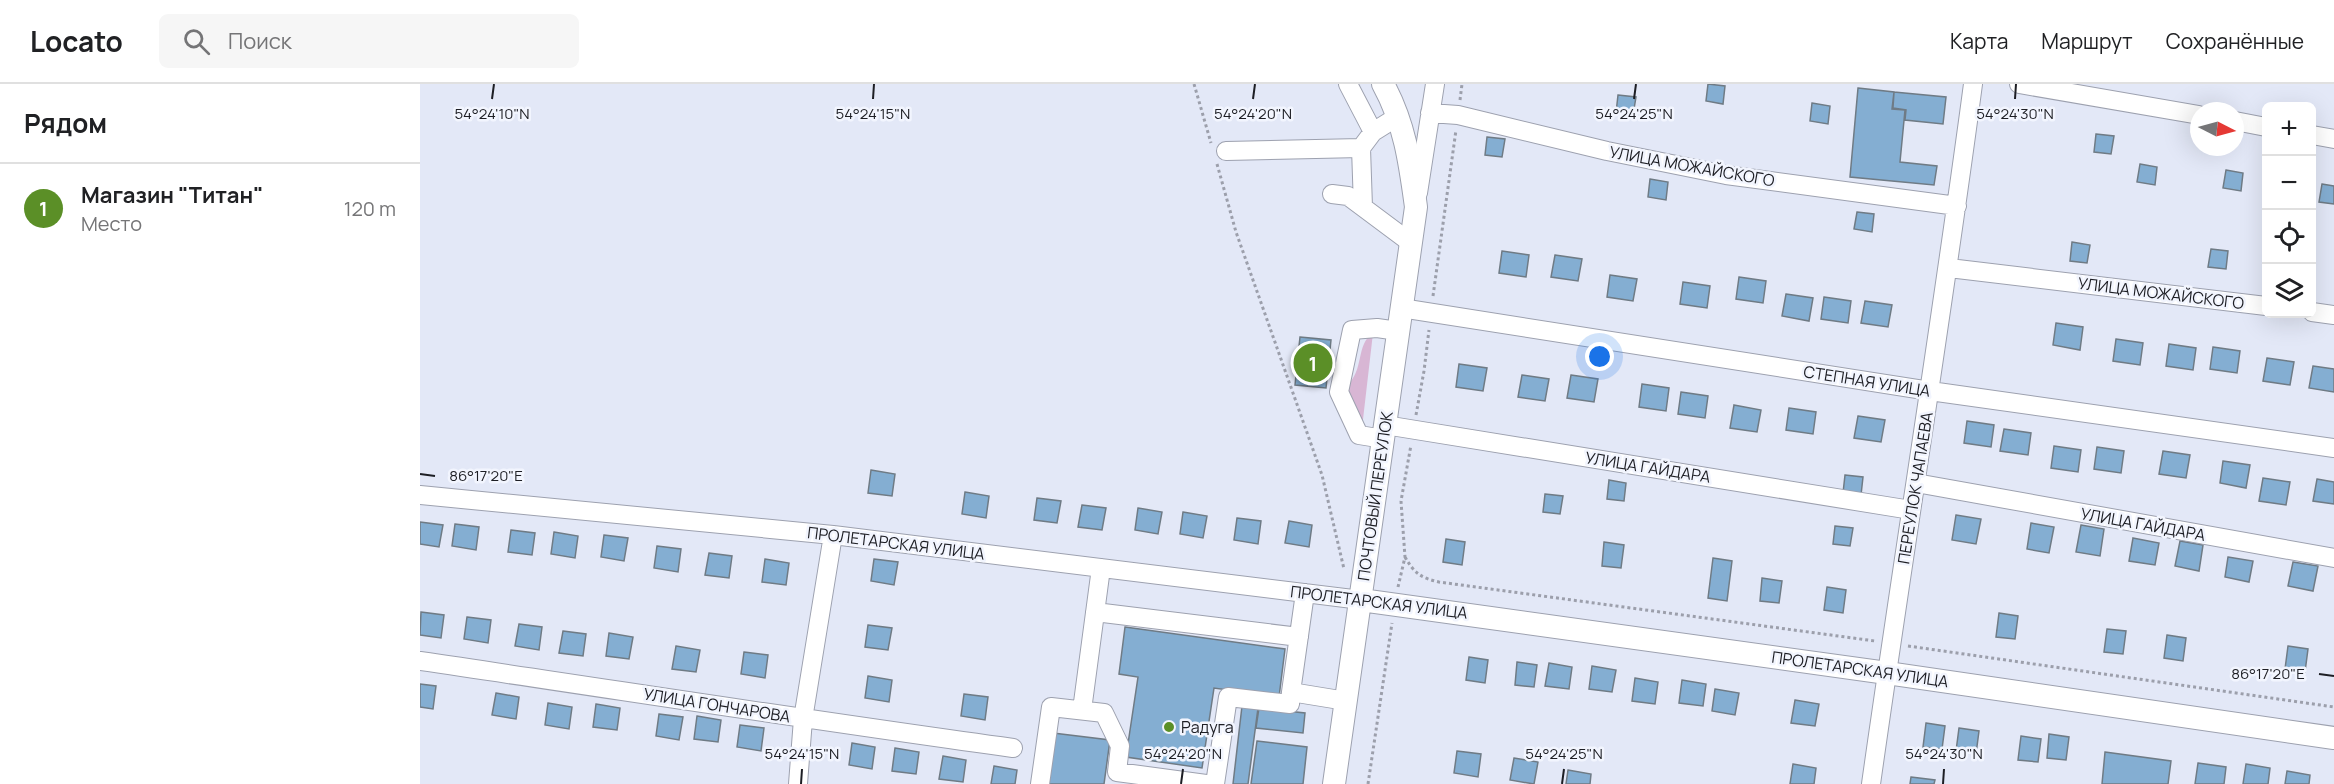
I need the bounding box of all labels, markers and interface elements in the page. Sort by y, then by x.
search box [159,14,579,68]
text: Locato [30,22,123,60]
icon: search [180,25,213,58]
text: Поиск [228,26,292,56]
text: Карта [1950,27,2008,55]
text: Маршрут [2041,27,2133,55]
text: Сохранённые [2166,27,2304,55]
north arrow [2190,102,2244,156]
map controls [2262,102,2316,318]
button: + [2262,102,2316,156]
text: 54°24'10"N [454,103,530,124]
text: 54°24'15"N [836,103,910,124]
text: 54°24'20"N [1214,103,1292,124]
text: 54°24'25"N [1595,103,1673,124]
text: 54°24'30"N [1976,103,2054,124]
text: Рядом [24,105,107,141]
street label: УЛИЦА МОЖАЙСКОГО [1608,141,1777,191]
button: − [2262,156,2316,210]
text: Магазин "Титан" [81,180,263,210]
text: 1 [39,195,48,222]
text: 120 m [344,195,396,222]
text: Место [81,210,142,237]
button: locate [2262,210,2316,264]
button: layers [2262,264,2316,318]
street label: УЛИЦА МОЖАЙСКОГО [2077,272,2246,314]
pin: 1 [1294,340,1332,386]
your location [1585,342,1614,371]
street label: СТЕПНАЯ УЛИЦА [1802,360,1932,402]
street label: ПОЧТОВЫЙ ПЕРЕУЛОК [1352,409,1398,582]
street label: ПЕРЕУЛОК ЧАПАЕВА [1892,410,1938,566]
street label: УЛИЦА ГАЙДАРА [1584,446,1712,488]
text: 86°17'20"E [449,465,523,486]
street label: УЛИЦА ГАЙДАРА [2079,502,2207,546]
street label: ПРОЛЕТАРСКАЯ УЛИЦА [806,521,986,565]
street label: ПРОЛЕТАРСКАЯ УЛИЦА [1289,580,1469,624]
street label: ПРОЛЕТАРСКАЯ УЛИЦА [1770,646,1950,692]
text: 86°17'20"E [2231,663,2305,684]
street label: УЛИЦА ГОНЧАРОВА [642,683,792,727]
place label: Радуга [1181,716,1234,738]
marker: Радуга [1162,720,1176,734]
text: 54°24'15"N [765,743,839,764]
text: 54°24'20"N [1144,743,1222,764]
text: 54°24'25"N [1525,743,1603,764]
text: 54°24'30"N [1905,743,1983,764]

